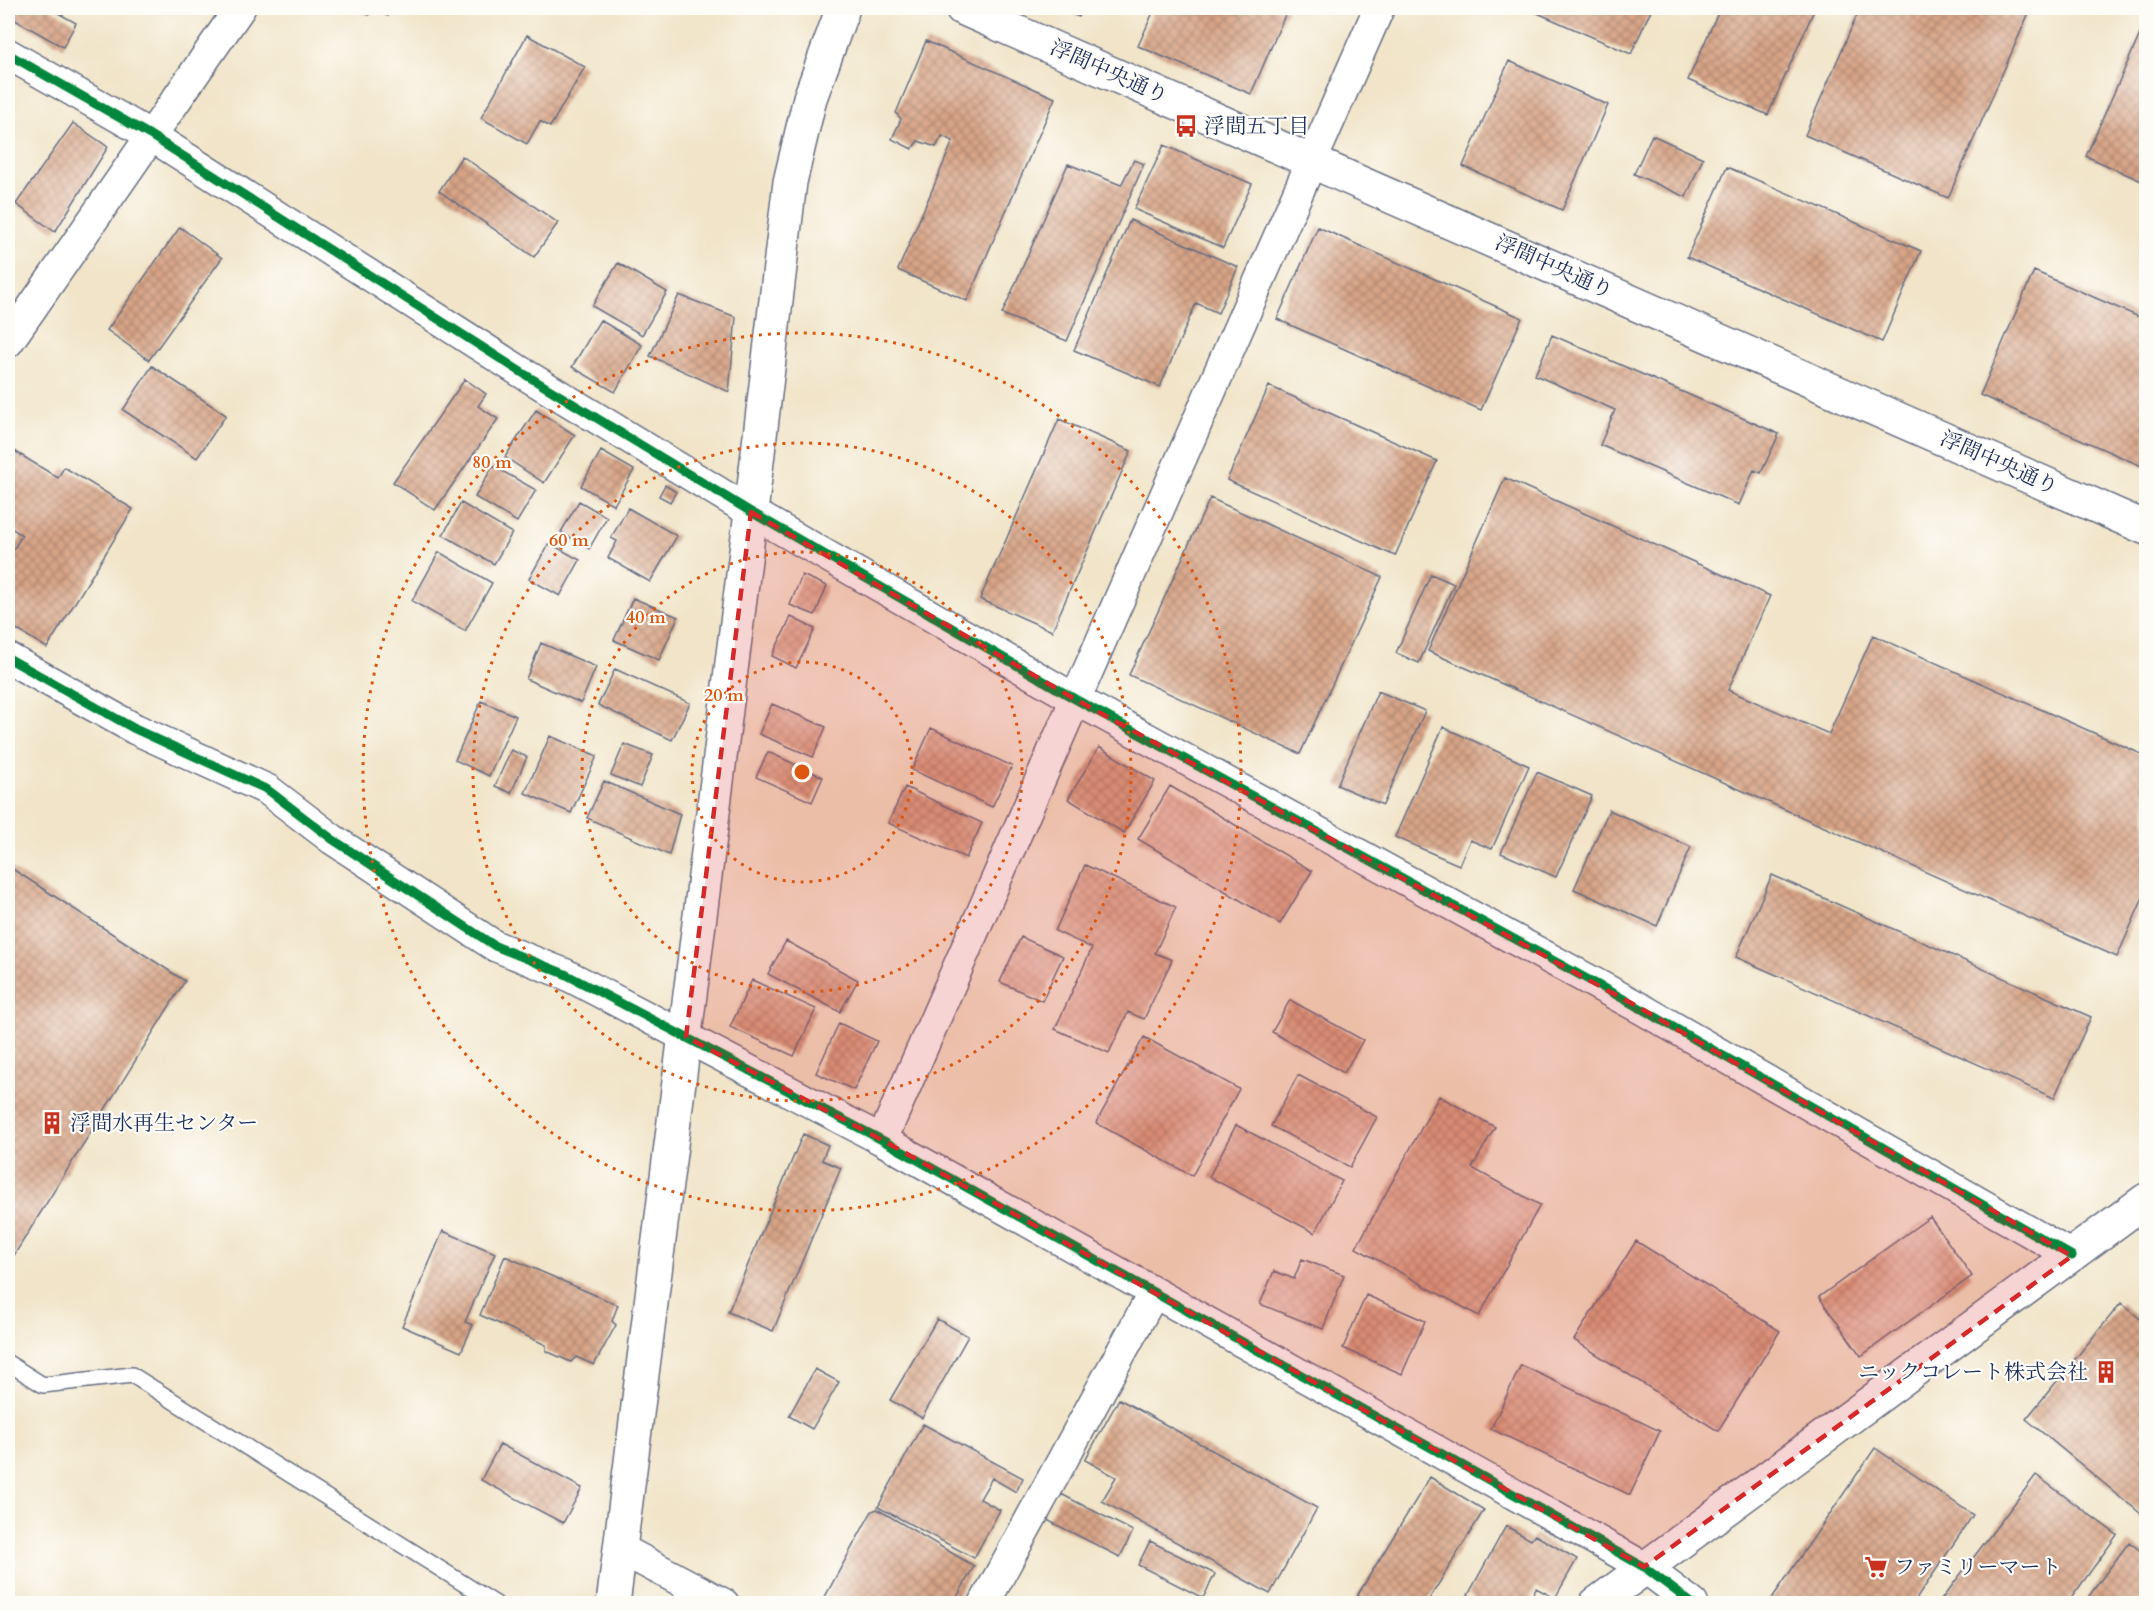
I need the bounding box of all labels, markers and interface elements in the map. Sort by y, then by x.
street label: 浮間中央通り [1046,33,1172,111]
place label: 浮間五丁目 [1204,112,1309,141]
bus stop icon: 浮間五丁目 [1173,113,1199,139]
street label: 浮間中央通り [1491,228,1617,306]
street label: 浮間中央通り [1936,424,2062,502]
text: 80 m [472,450,512,475]
text: 60 m [549,528,589,553]
text: 40 m [626,605,666,630]
text: 20 m [704,683,744,708]
centre of rings [792,762,812,782]
place label: 浮間水再生センター [70,1109,258,1138]
building icon: 浮間水再生センター [39,1110,65,1136]
place label: ニックコレート株式会社 [1858,1358,2088,1387]
building icon: ニックコレート株式会社 [2093,1359,2119,1385]
place label: ファミリーマート [1894,1553,2062,1582]
supermarket icon: ファミリーマート [1863,1554,1889,1580]

